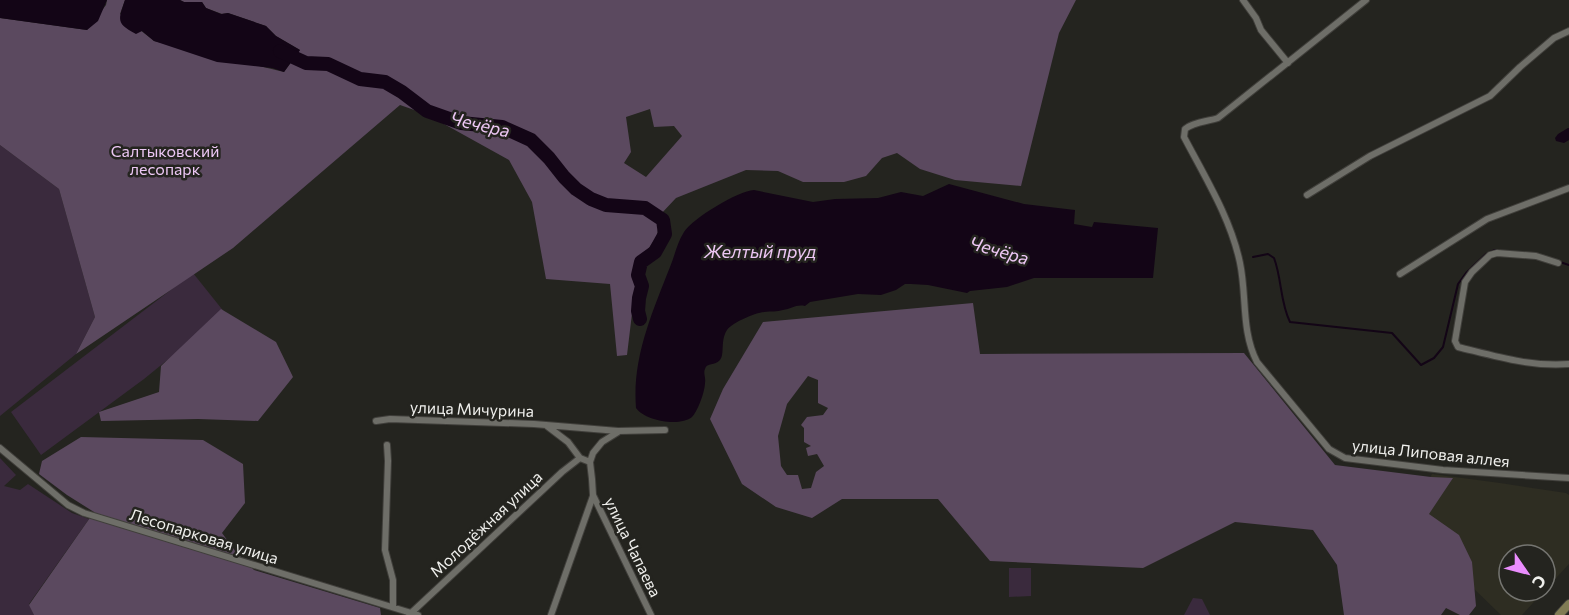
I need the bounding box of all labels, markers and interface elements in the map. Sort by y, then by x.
water label: Чечёра [448,106,512,142]
park label: Салтыковский лесопарк [111,141,219,178]
water label: Чечёра [967,231,1031,269]
water label: Желтый пруд [703,240,816,262]
street label: улица Мичурина [410,397,534,420]
street label: улица Липовая аллея [1351,435,1511,470]
street label: Молодёжная улица [426,467,546,581]
street label: улица Чапаева [601,494,666,600]
street label: Лесопарковая улица [128,504,281,567]
north arrow [1497,543,1557,603]
text: С [1529,572,1551,592]

